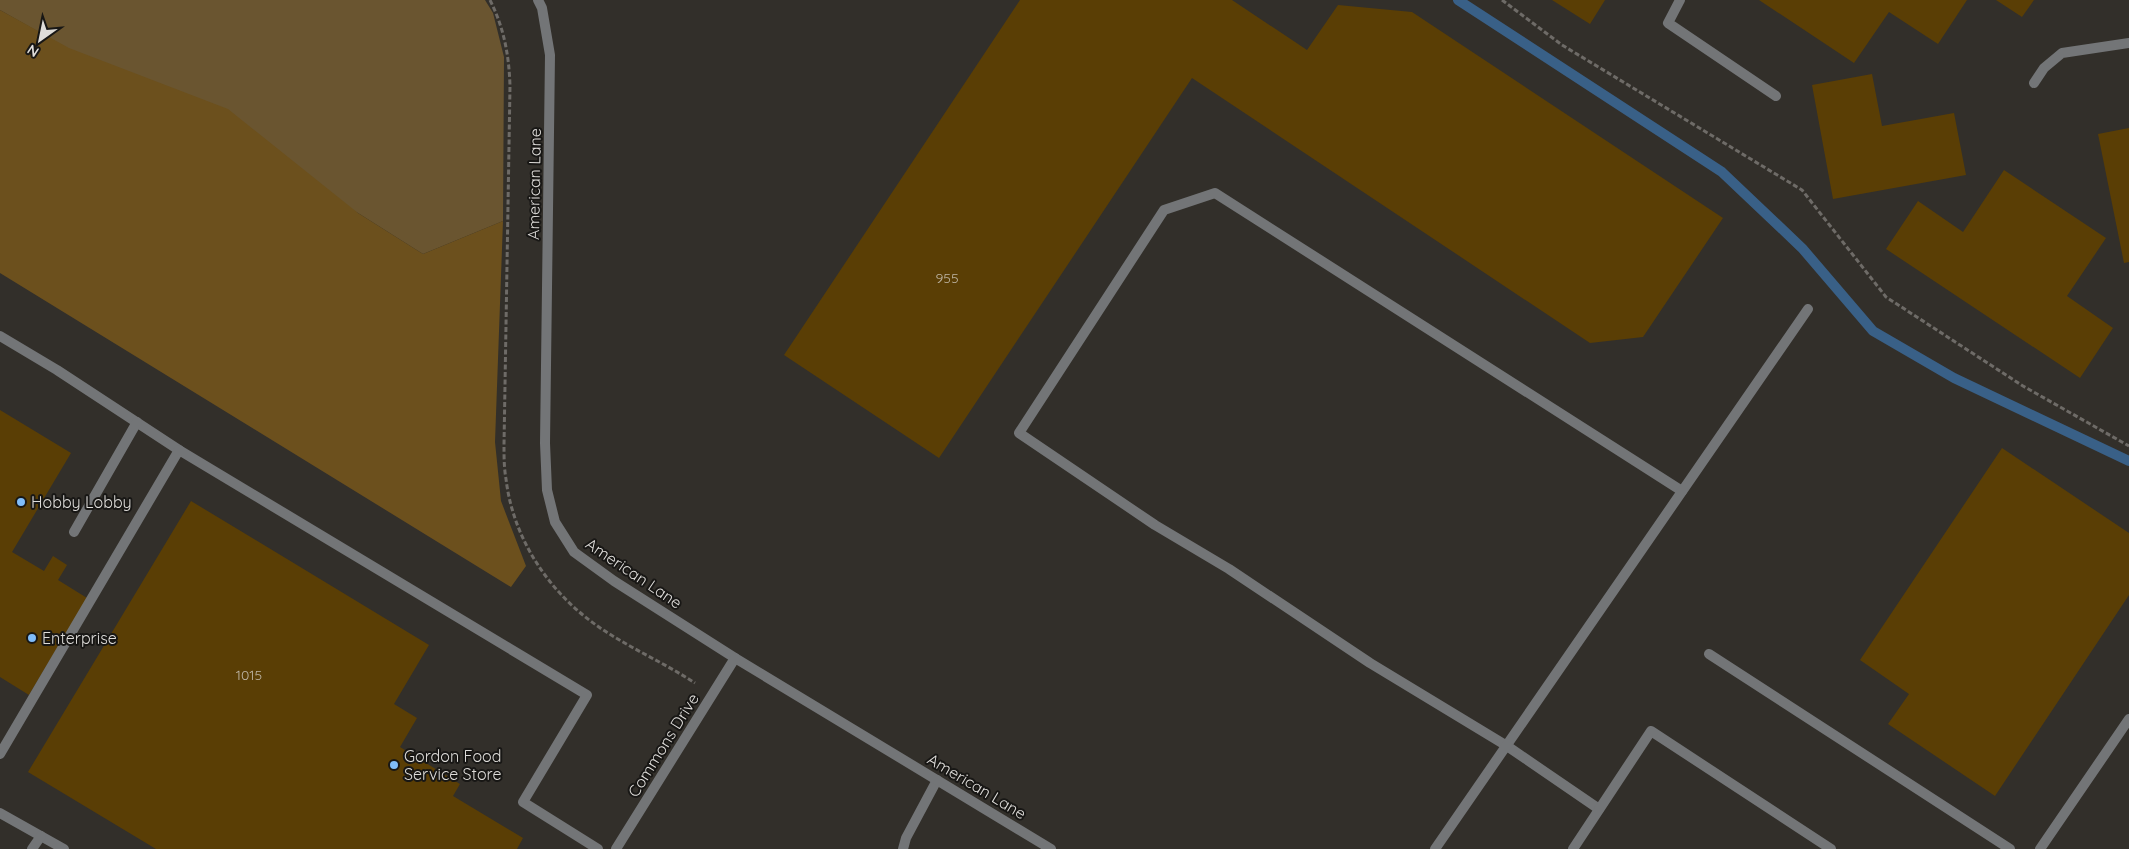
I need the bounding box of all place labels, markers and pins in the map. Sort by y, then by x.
place label: Hobby Lobby [31,492,132,512]
marker: Hobby Lobby [15,496,27,508]
place label: Enterprise [42,628,117,648]
marker: Enterprise [26,632,38,644]
place label: Gordon Food Service Store [404,746,501,784]
marker: Gordon Food Service Store [388,759,400,771]

